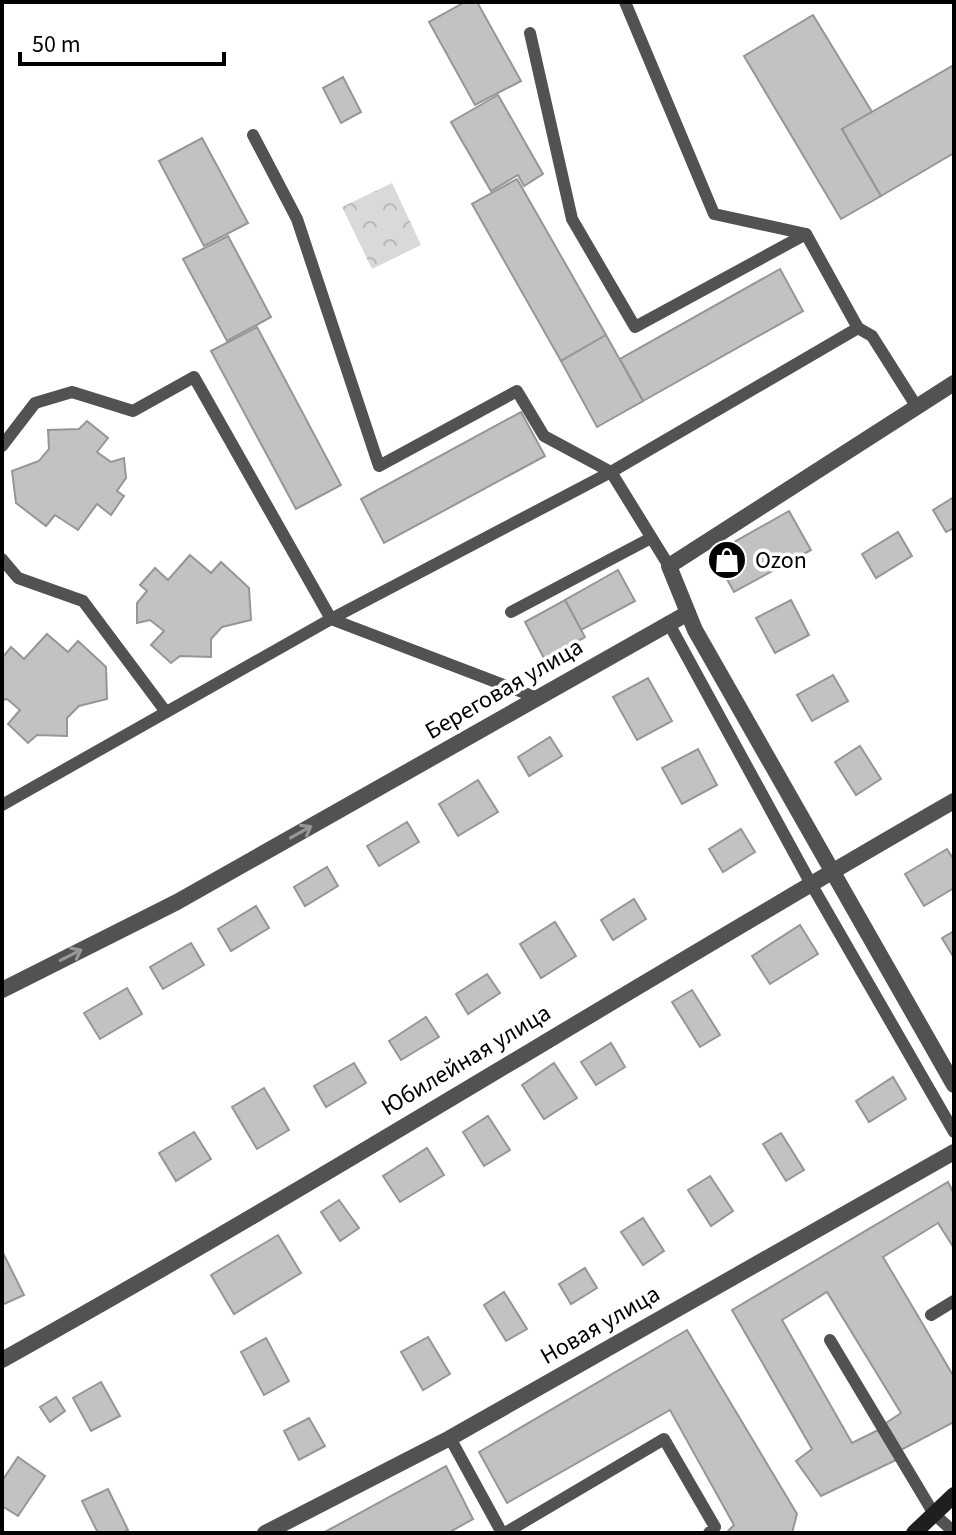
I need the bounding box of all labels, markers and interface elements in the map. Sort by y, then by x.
scale bar [20,16,224,66]
text: 50 m [32,27,81,62]
shop icon: Ozon [706,539,748,581]
place label: Ozon [755,543,807,578]
street label: Береговая улица [418,630,590,748]
one-way arrow [288,824,312,839]
one-way arrow [59,946,83,962]
street label: Юбилейная улица [375,995,557,1125]
street label: Новая улица [534,1277,666,1373]

